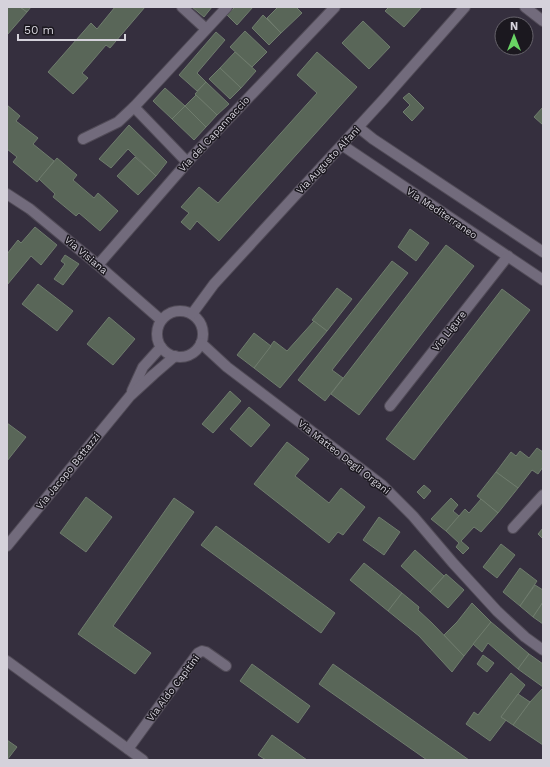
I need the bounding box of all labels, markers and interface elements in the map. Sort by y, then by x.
scale bar [18,16,125,42]
north arrow [494,16,534,56]
text: N [510,20,518,33]
text: 50 m [24,23,54,37]
street label: Via del Capannaccio [176,94,252,174]
street label: Via Augusto Alfani [294,124,362,196]
street label: Via Mediterraneo [405,185,479,241]
street label: Via Visiana [62,234,110,276]
street label: Via Ligure [430,309,468,353]
street label: Via Matteo Degli Organi [296,418,392,496]
street label: Via Jacopo Bettazzi [34,431,102,511]
street label: Via Aldo Capitini [145,653,201,723]

